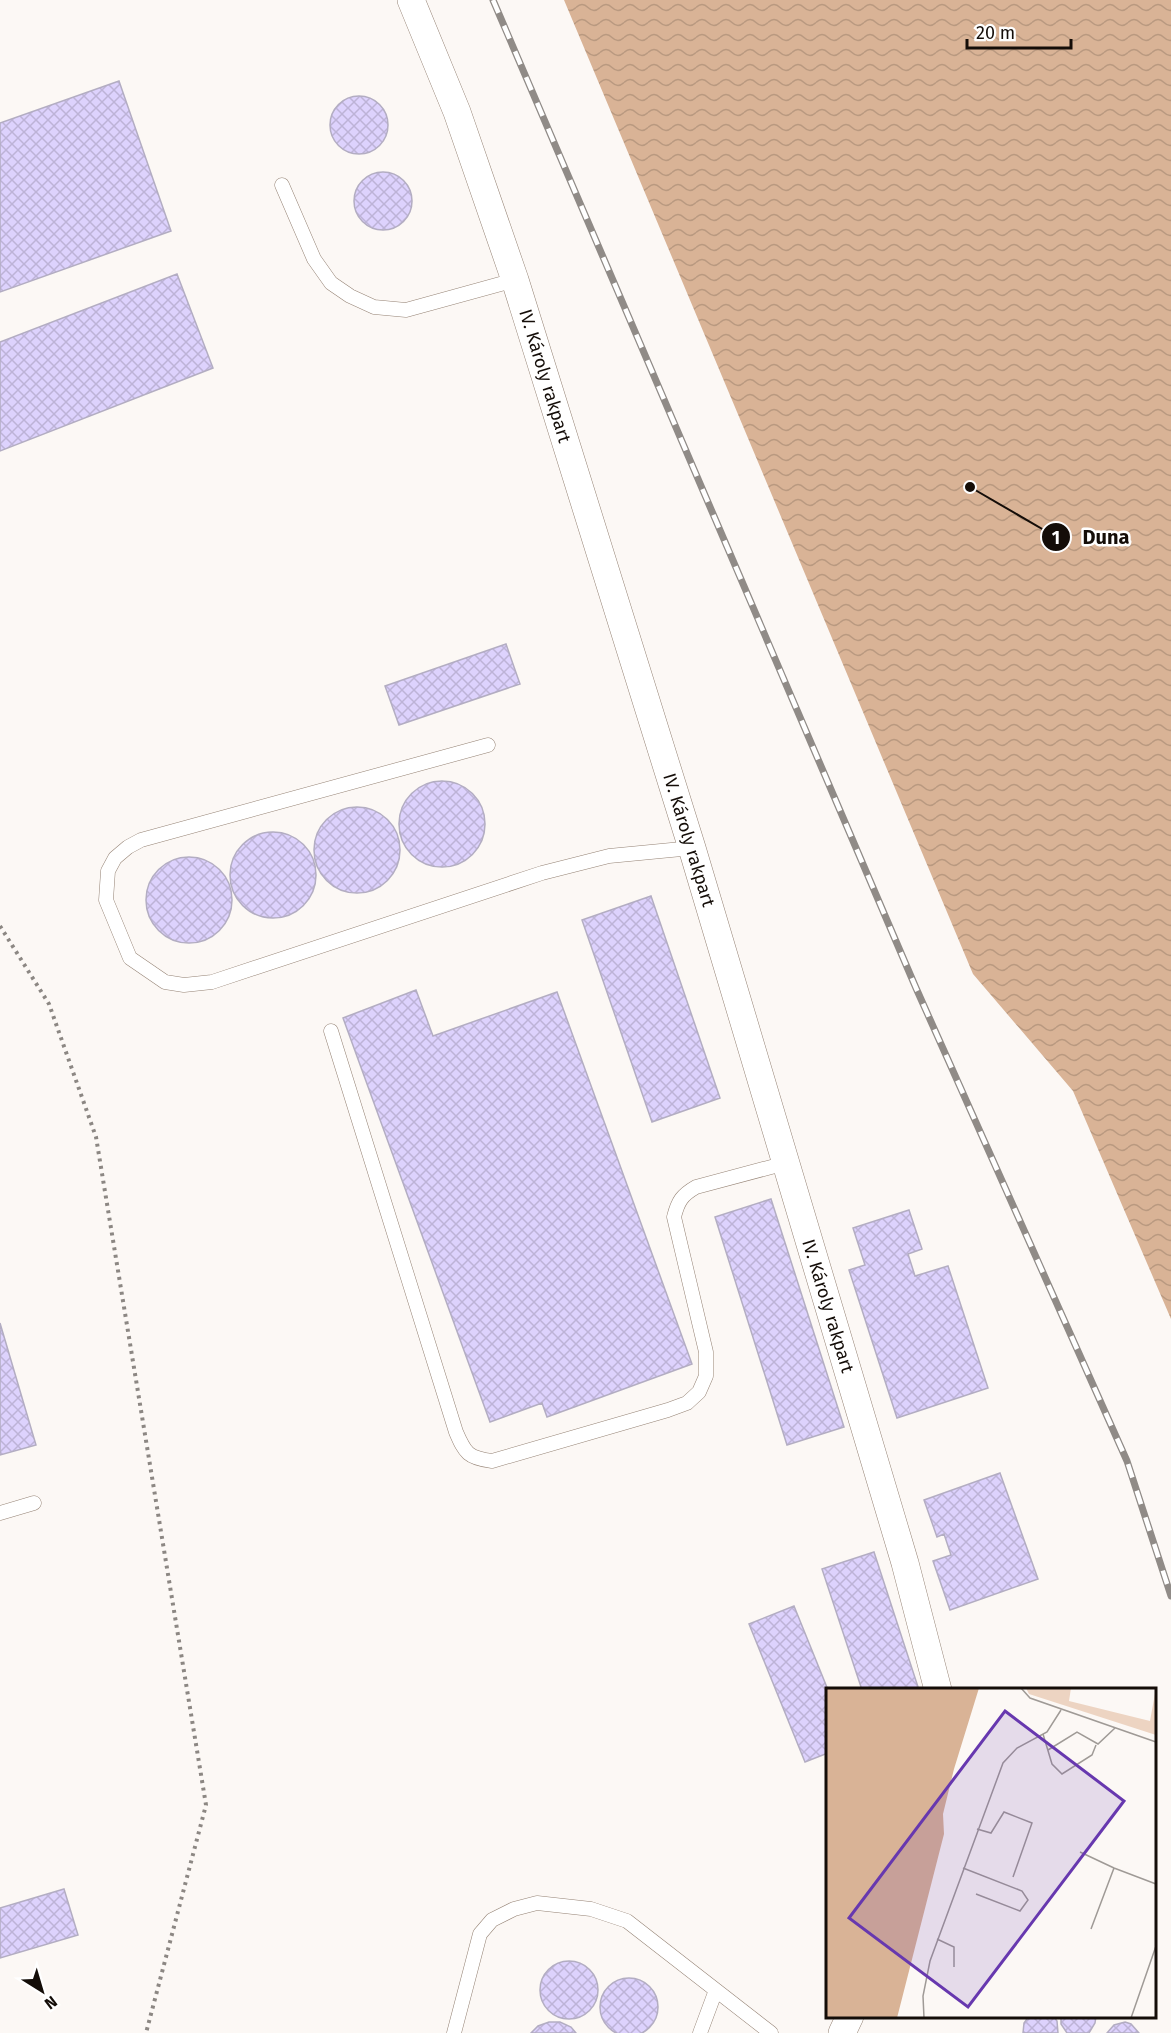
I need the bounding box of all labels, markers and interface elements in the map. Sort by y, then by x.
scale bar [967,12,1070,50]
text: 20 m [976,22,1015,44]
street label: IV. Károly rakpart [514,307,576,446]
callout: Duna [1041,518,1142,556]
text: Duna [1083,525,1130,549]
text: 1 [1052,527,1060,549]
street label: IV. Károly rakpart [658,771,720,910]
street label: IV. Károly rakpart [797,1237,859,1376]
inset map [826,1688,1156,2018]
north arrow [12,1961,72,2021]
text: N [41,1992,61,2013]

